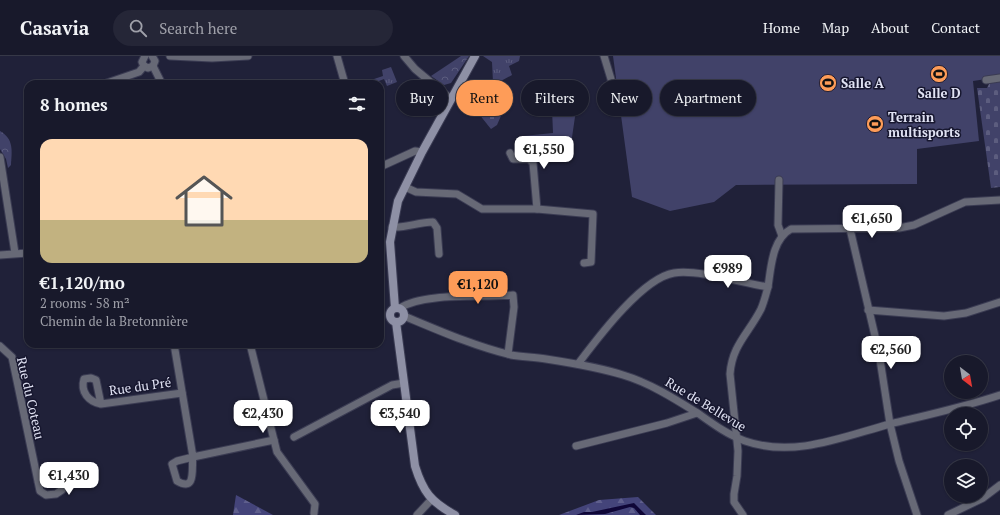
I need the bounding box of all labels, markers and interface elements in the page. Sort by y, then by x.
search box [113,10,393,46]
text: Casavia [20,15,89,40]
icon: search [127,17,149,39]
text: Search here [159,18,237,38]
text: Home [763,18,800,37]
text: Map [822,18,849,37]
text: About [871,18,909,37]
text: Contact [931,18,980,37]
sports icon: Salle D [929,64,949,84]
sports icon: Salle A [818,73,838,93]
place label: Salle A [841,74,884,92]
chip: Buy [396,80,448,116]
chip: Rent [456,80,513,116]
chip: Filters [521,80,589,116]
chip: New [597,80,652,116]
chip: Apartment [660,80,756,116]
place label: Salle D [917,84,961,102]
text: 8 homes [40,93,108,116]
icon: filters [346,93,368,115]
place label: Terrain multisports [888,108,960,141]
sports icon: Terrain multisports [865,114,885,134]
pin: €1,550 [511,136,577,170]
text: €1,550 [524,140,564,158]
icon: home [168,165,240,237]
pin: €1,650 [839,205,905,239]
text: €1,650 [852,209,892,227]
pin: €989 [704,255,752,289]
text: €989 [713,259,743,277]
text: €1,120/mo [40,271,125,294]
pin: €1,120 [445,271,511,305]
text: €1,120 [458,275,498,293]
text: 2 rooms · 58 m² [40,294,130,312]
text: Chemin de la Bretonnière [40,312,188,330]
pin: €2,560 [858,336,924,370]
text: €2,560 [871,340,911,358]
street label: Rue du Coteau [13,355,49,441]
north arrow [944,355,988,399]
map controls [944,355,988,503]
street label: Rue du Pré [108,373,172,399]
street label: Rue de Bellevue [662,373,750,435]
pin: €2,430 [230,400,296,434]
pin: €3,540 [367,400,433,434]
text: €2,430 [243,404,283,422]
text: €3,540 [380,404,420,422]
button: locate [944,407,988,451]
button: layers [944,459,988,503]
pin: €1,430 [36,462,102,496]
text: €1,430 [49,466,89,484]

